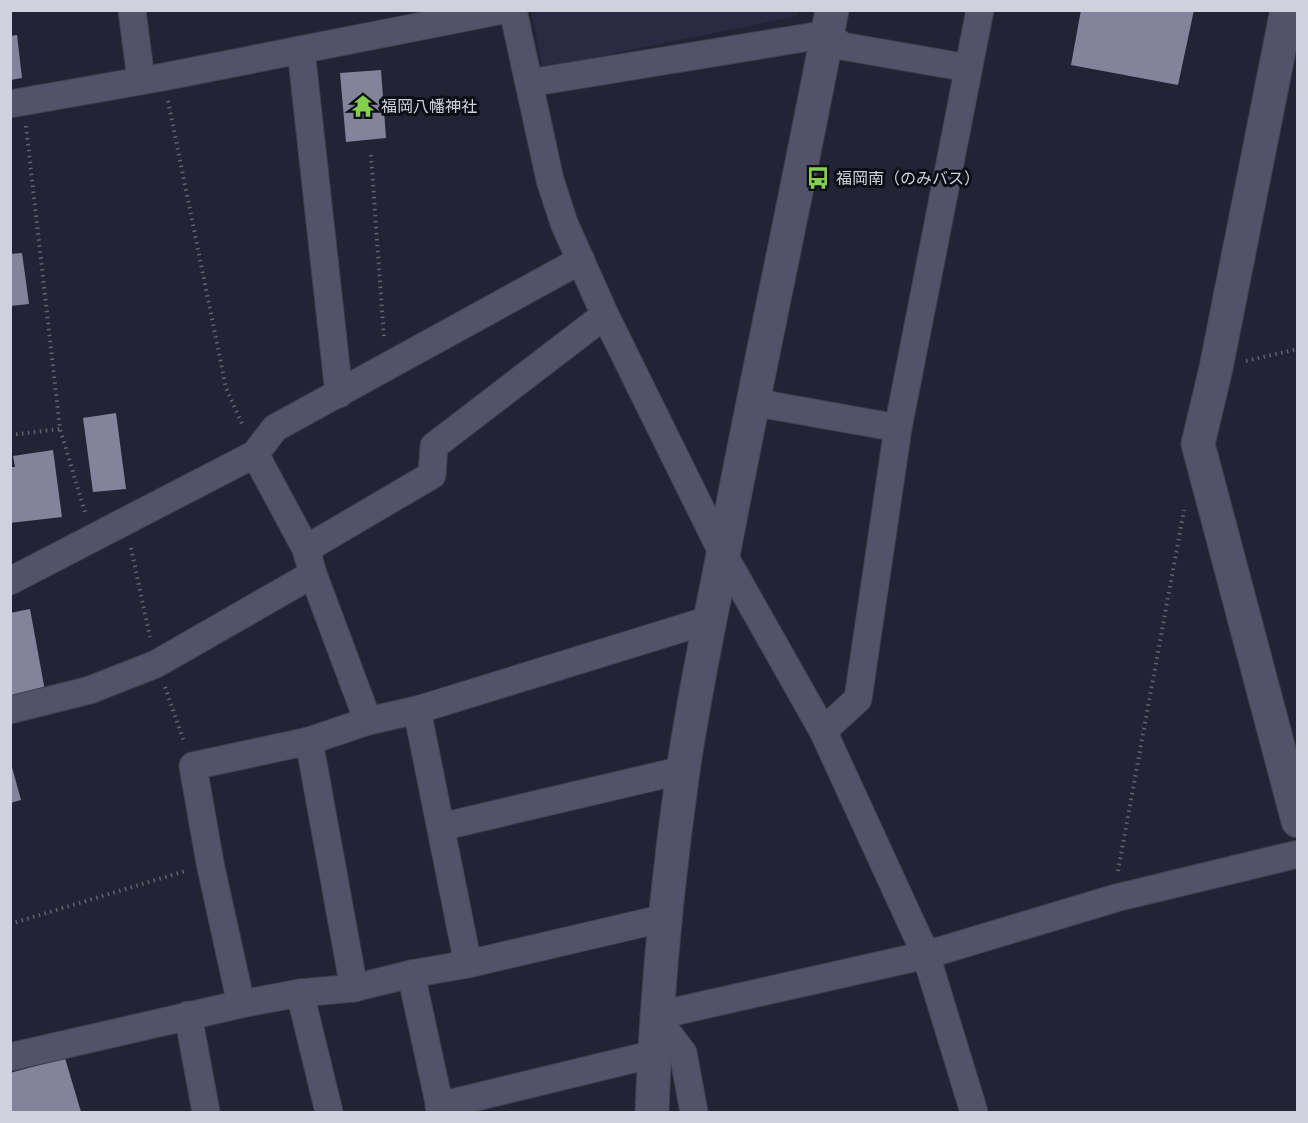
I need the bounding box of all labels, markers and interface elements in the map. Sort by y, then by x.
temple icon: 福岡八幡神社 [350,93,376,119]
place label: 福岡八幡神社 [381,96,477,116]
bus stop icon: 福岡南（のみバス） [805,165,831,191]
place label: 福岡南（のみバス） [836,168,980,188]

